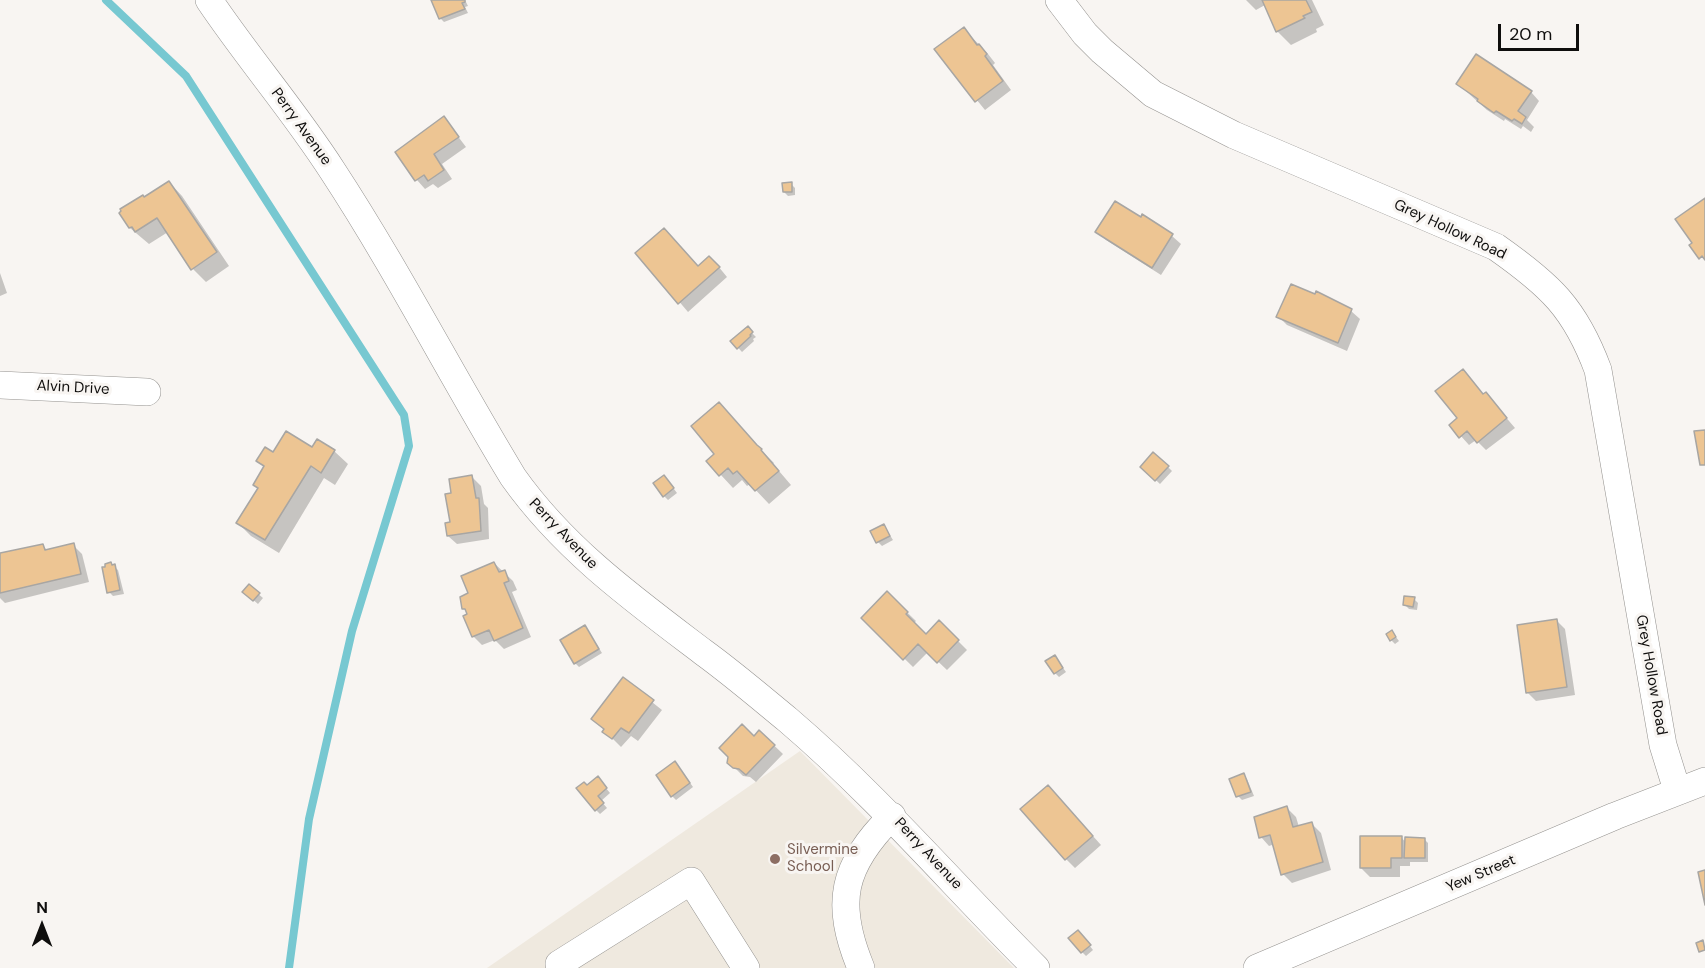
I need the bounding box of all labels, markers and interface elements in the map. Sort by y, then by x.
scale bar [1501,12,1582,50]
text: 20 m [1509,22,1552,46]
street label: Perry Avenue [267,85,335,169]
street label: Grey Hollow Road [1391,196,1509,264]
street label: Alvin Drive [36,377,110,399]
street label: Perry Avenue [525,495,601,573]
street label: Grey Hollow Road [1632,613,1670,737]
street label: Perry Avenue [890,815,966,893]
place label: Silvermine School [787,841,858,876]
street label: Yew Street [1444,851,1518,897]
marker: Silvermine School [768,852,782,866]
north arrow [12,896,72,956]
text: N [36,897,48,918]

